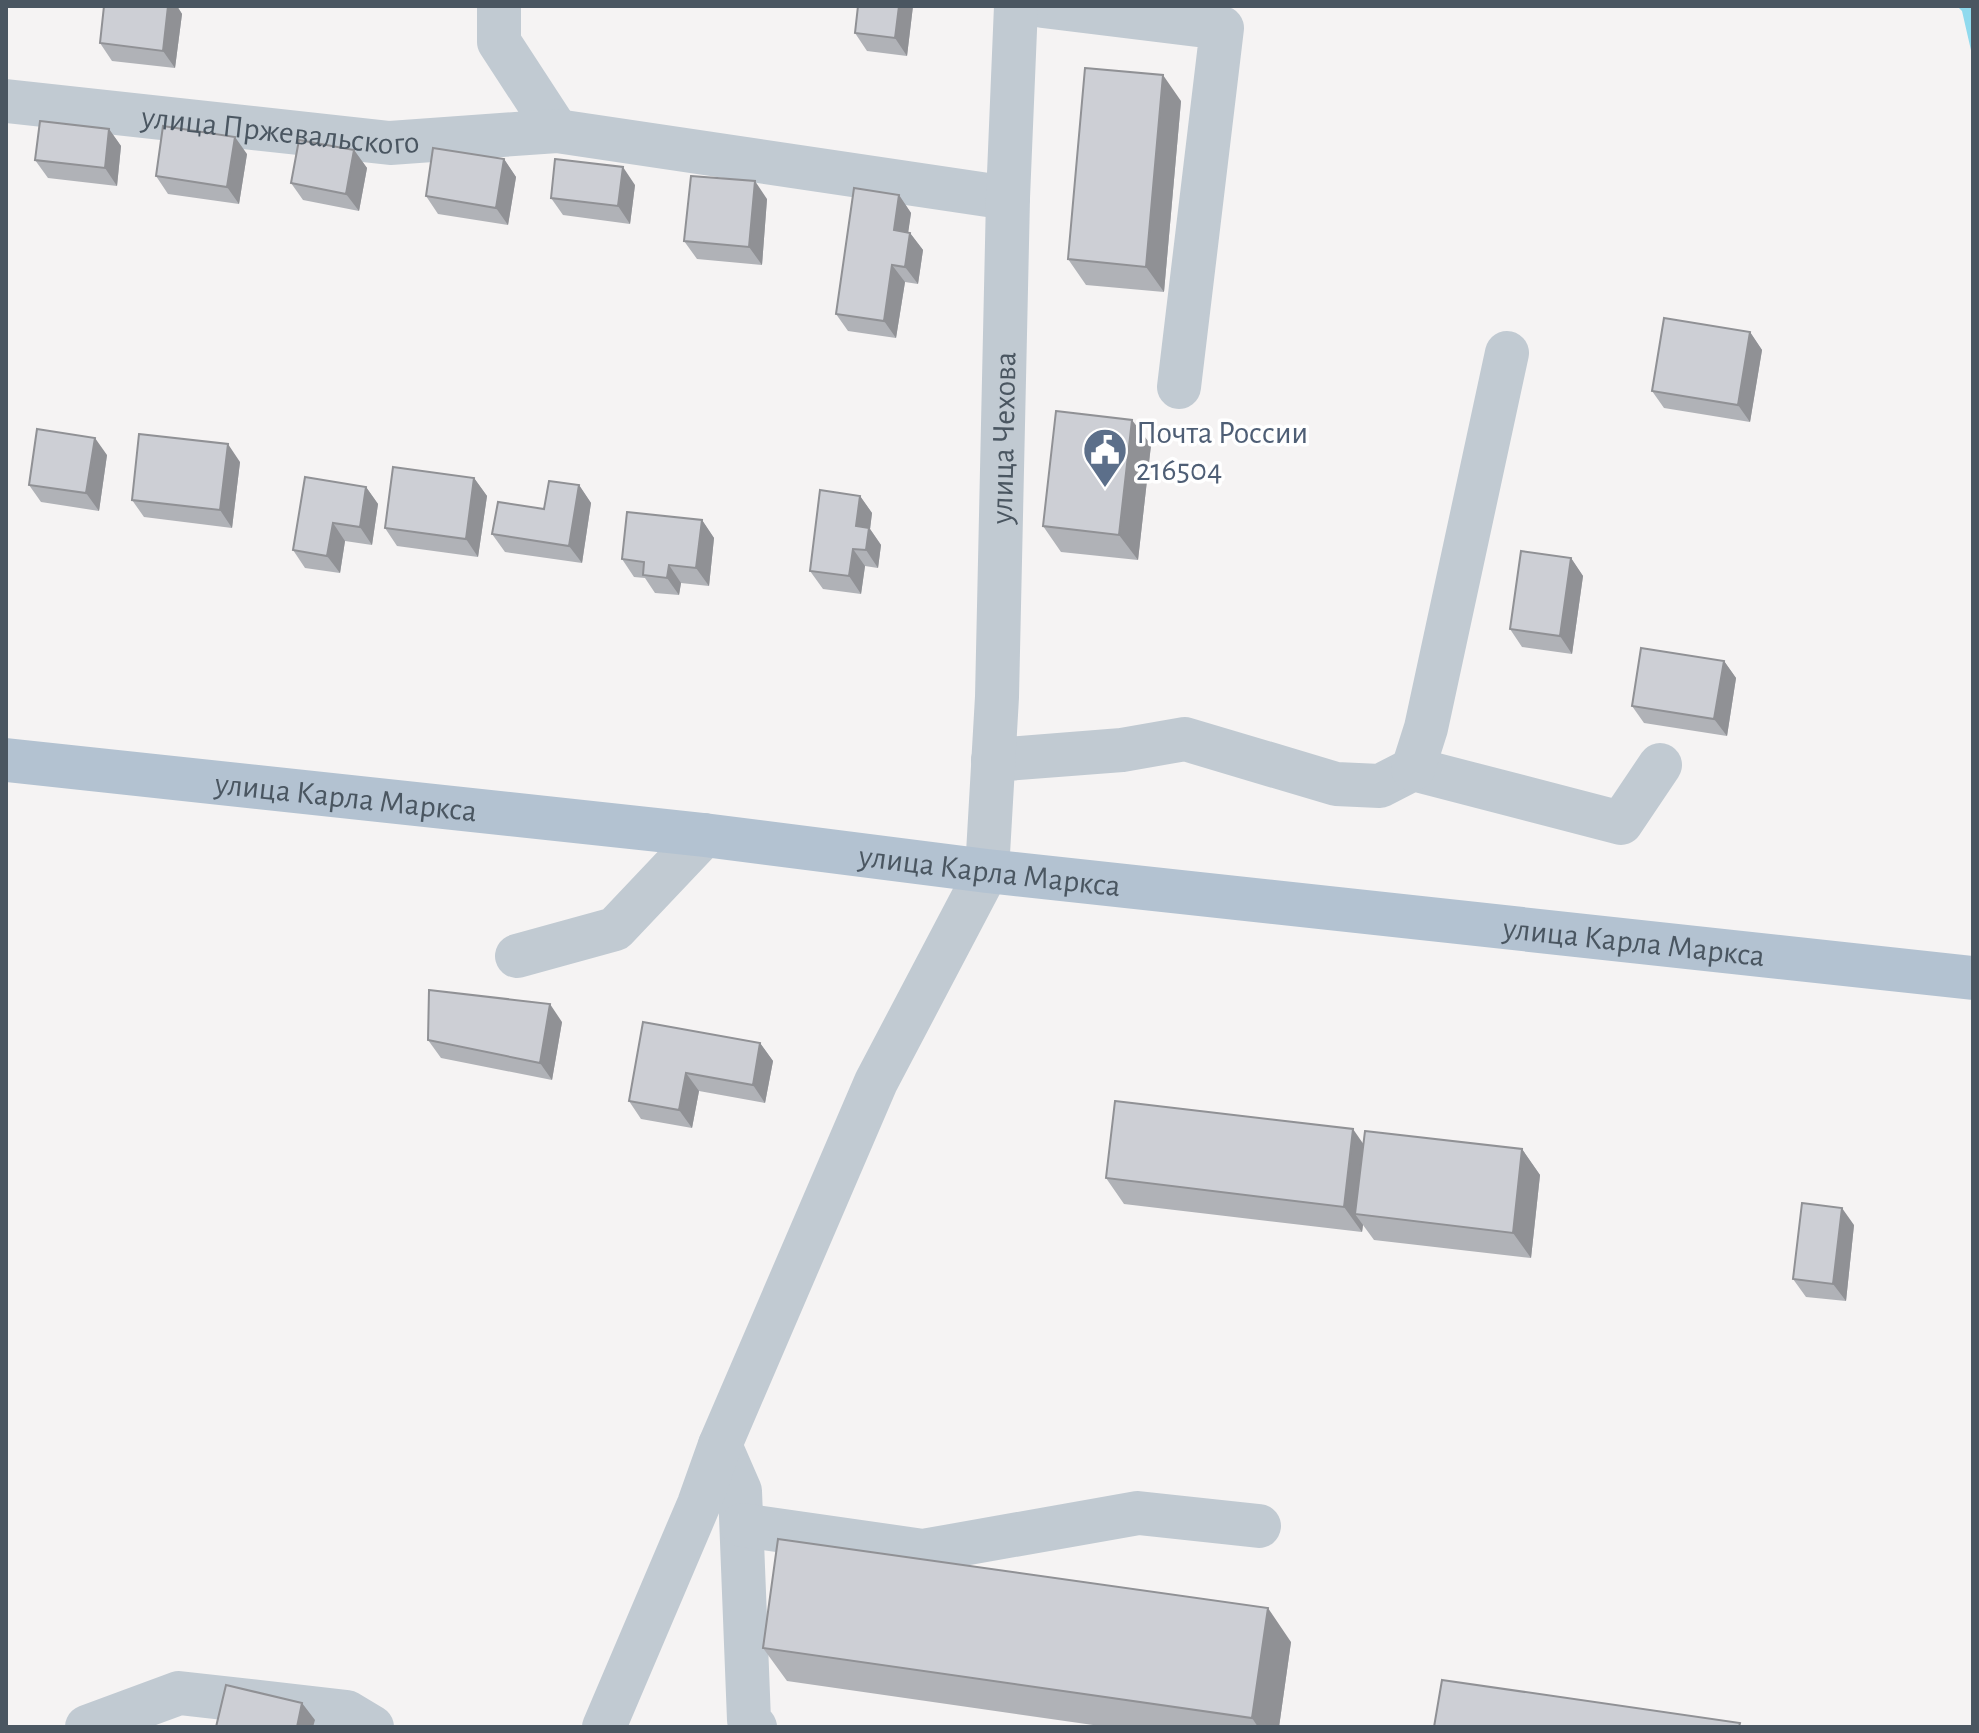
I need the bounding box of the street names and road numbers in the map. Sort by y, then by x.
street label: улица Пржевальского [139,101,420,160]
street label: улица Чехова [986,351,1022,526]
street label: улица Карла Маркса [212,767,478,827]
street label: улица Карла Маркса [856,840,1122,902]
street label: улица Карла Маркса [1500,912,1766,972]

